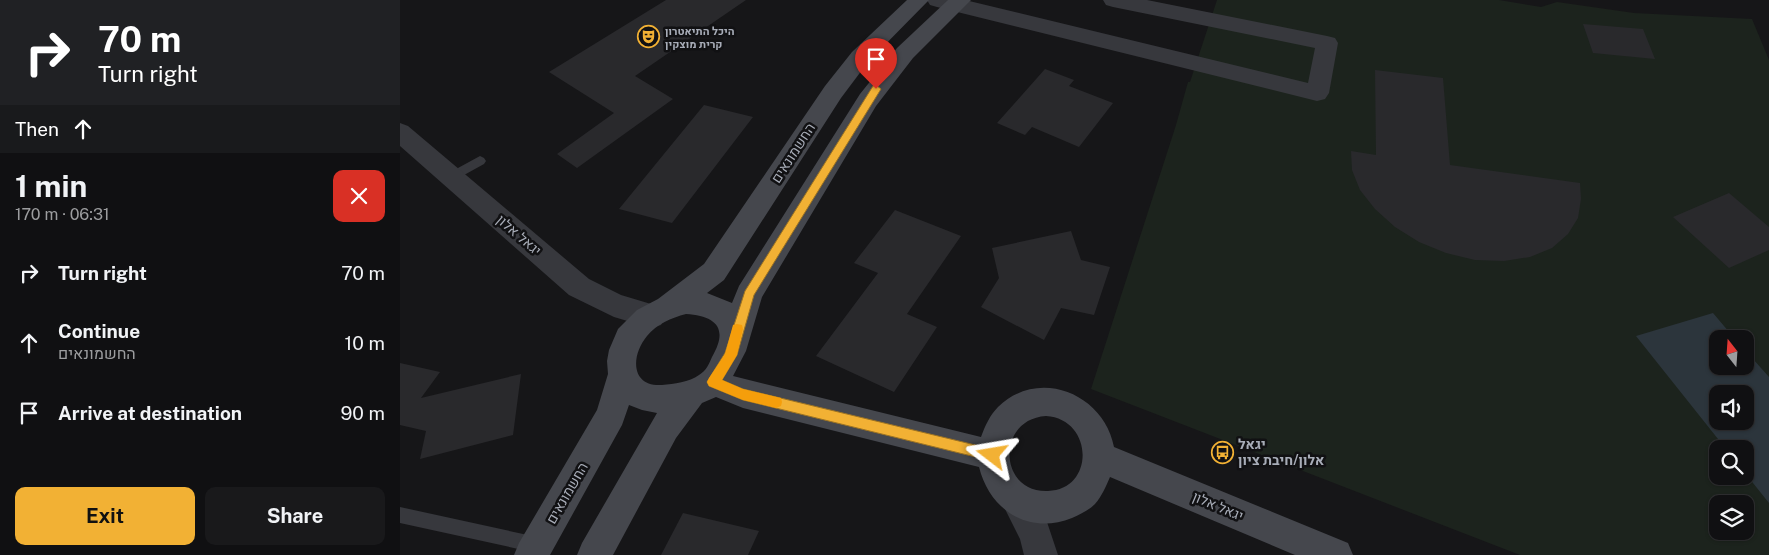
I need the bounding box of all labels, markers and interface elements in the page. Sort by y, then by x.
text: 70 m [98,19,181,60]
icon: right [15,20,80,85]
theatre icon: היכל התיאטרון קרית מוצקין [637,25,661,49]
place label: היכל התיאטרון קרית מוצקין [665,25,735,50]
pin [855,38,897,89]
icon: arrive [862,45,890,73]
text: Turn right [98,61,198,87]
icon: ahead [69,115,97,143]
text: Then [15,118,59,140]
street label: החשמונאים [768,120,818,186]
text: 1 min [15,168,87,204]
button: close [333,170,385,222]
text: 170 m · 06:31 [15,205,110,224]
street label: יגאל אלון [494,211,544,259]
icon: right [15,259,43,287]
text: Turn right [58,262,147,284]
text: 70 m [341,262,385,284]
text: Continue [58,320,140,342]
icon: ahead [15,329,43,357]
north arrow [1709,330,1754,375]
map controls [1709,330,1754,540]
text: 10 m [345,332,385,354]
text: החשמונאים [58,344,136,363]
button: sound [1709,385,1754,430]
icon: arrive [15,399,43,427]
text: Arrive at destination [58,402,242,424]
text: 90 m [341,402,385,424]
position arrow [965,428,1017,480]
place label: יגאל אלון/חיבת ציון [1238,436,1324,468]
bus stop icon: יגאל אלון/חיבת ציון [1210,440,1234,464]
button: search [1709,440,1754,485]
street label: החשמונאים [543,460,591,526]
button: Exit [15,487,195,545]
button: Share [205,487,385,545]
street label: יגאל אלון [1190,488,1246,524]
button: layers [1709,495,1754,540]

